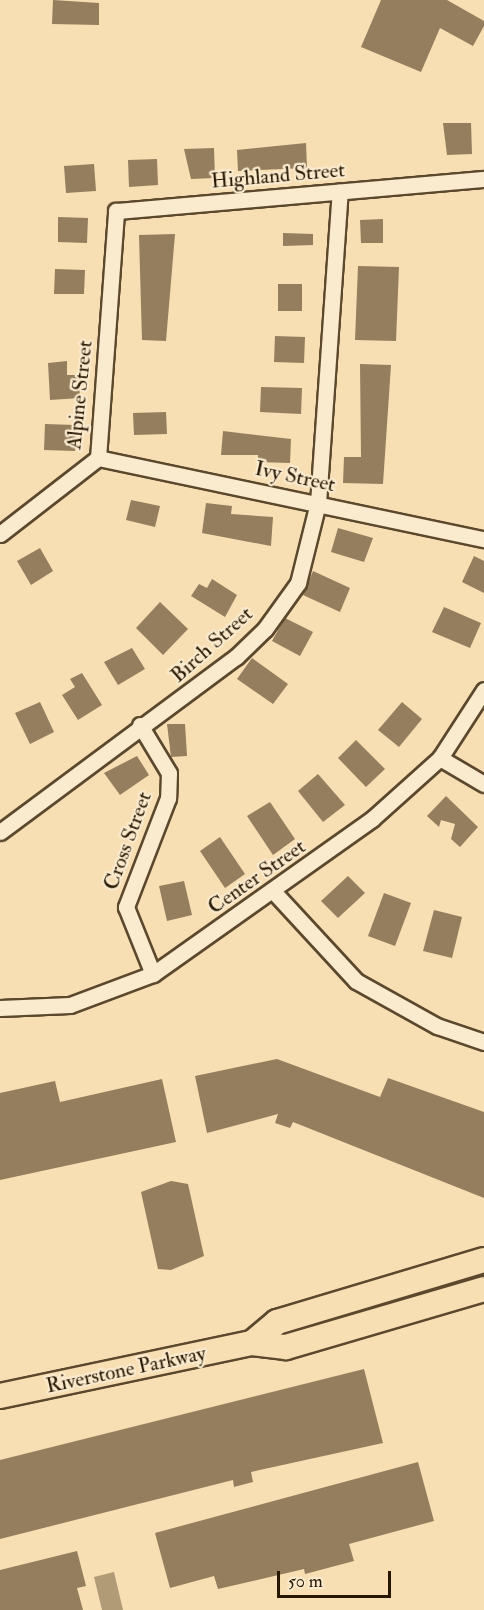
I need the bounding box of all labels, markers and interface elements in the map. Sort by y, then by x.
street label: Highland Street [210,158,346,194]
street label: Alpine Street [62,339,98,451]
street label: Ivy Street [253,456,337,498]
street label: Birch Street [166,602,258,688]
street label: Cross Street [99,789,157,893]
street label: Center Street [203,834,311,920]
street label: Riverstone Parkway [44,1341,208,1399]
scale bar [280,1559,394,1597]
text: 50 m [288,1570,323,1593]

